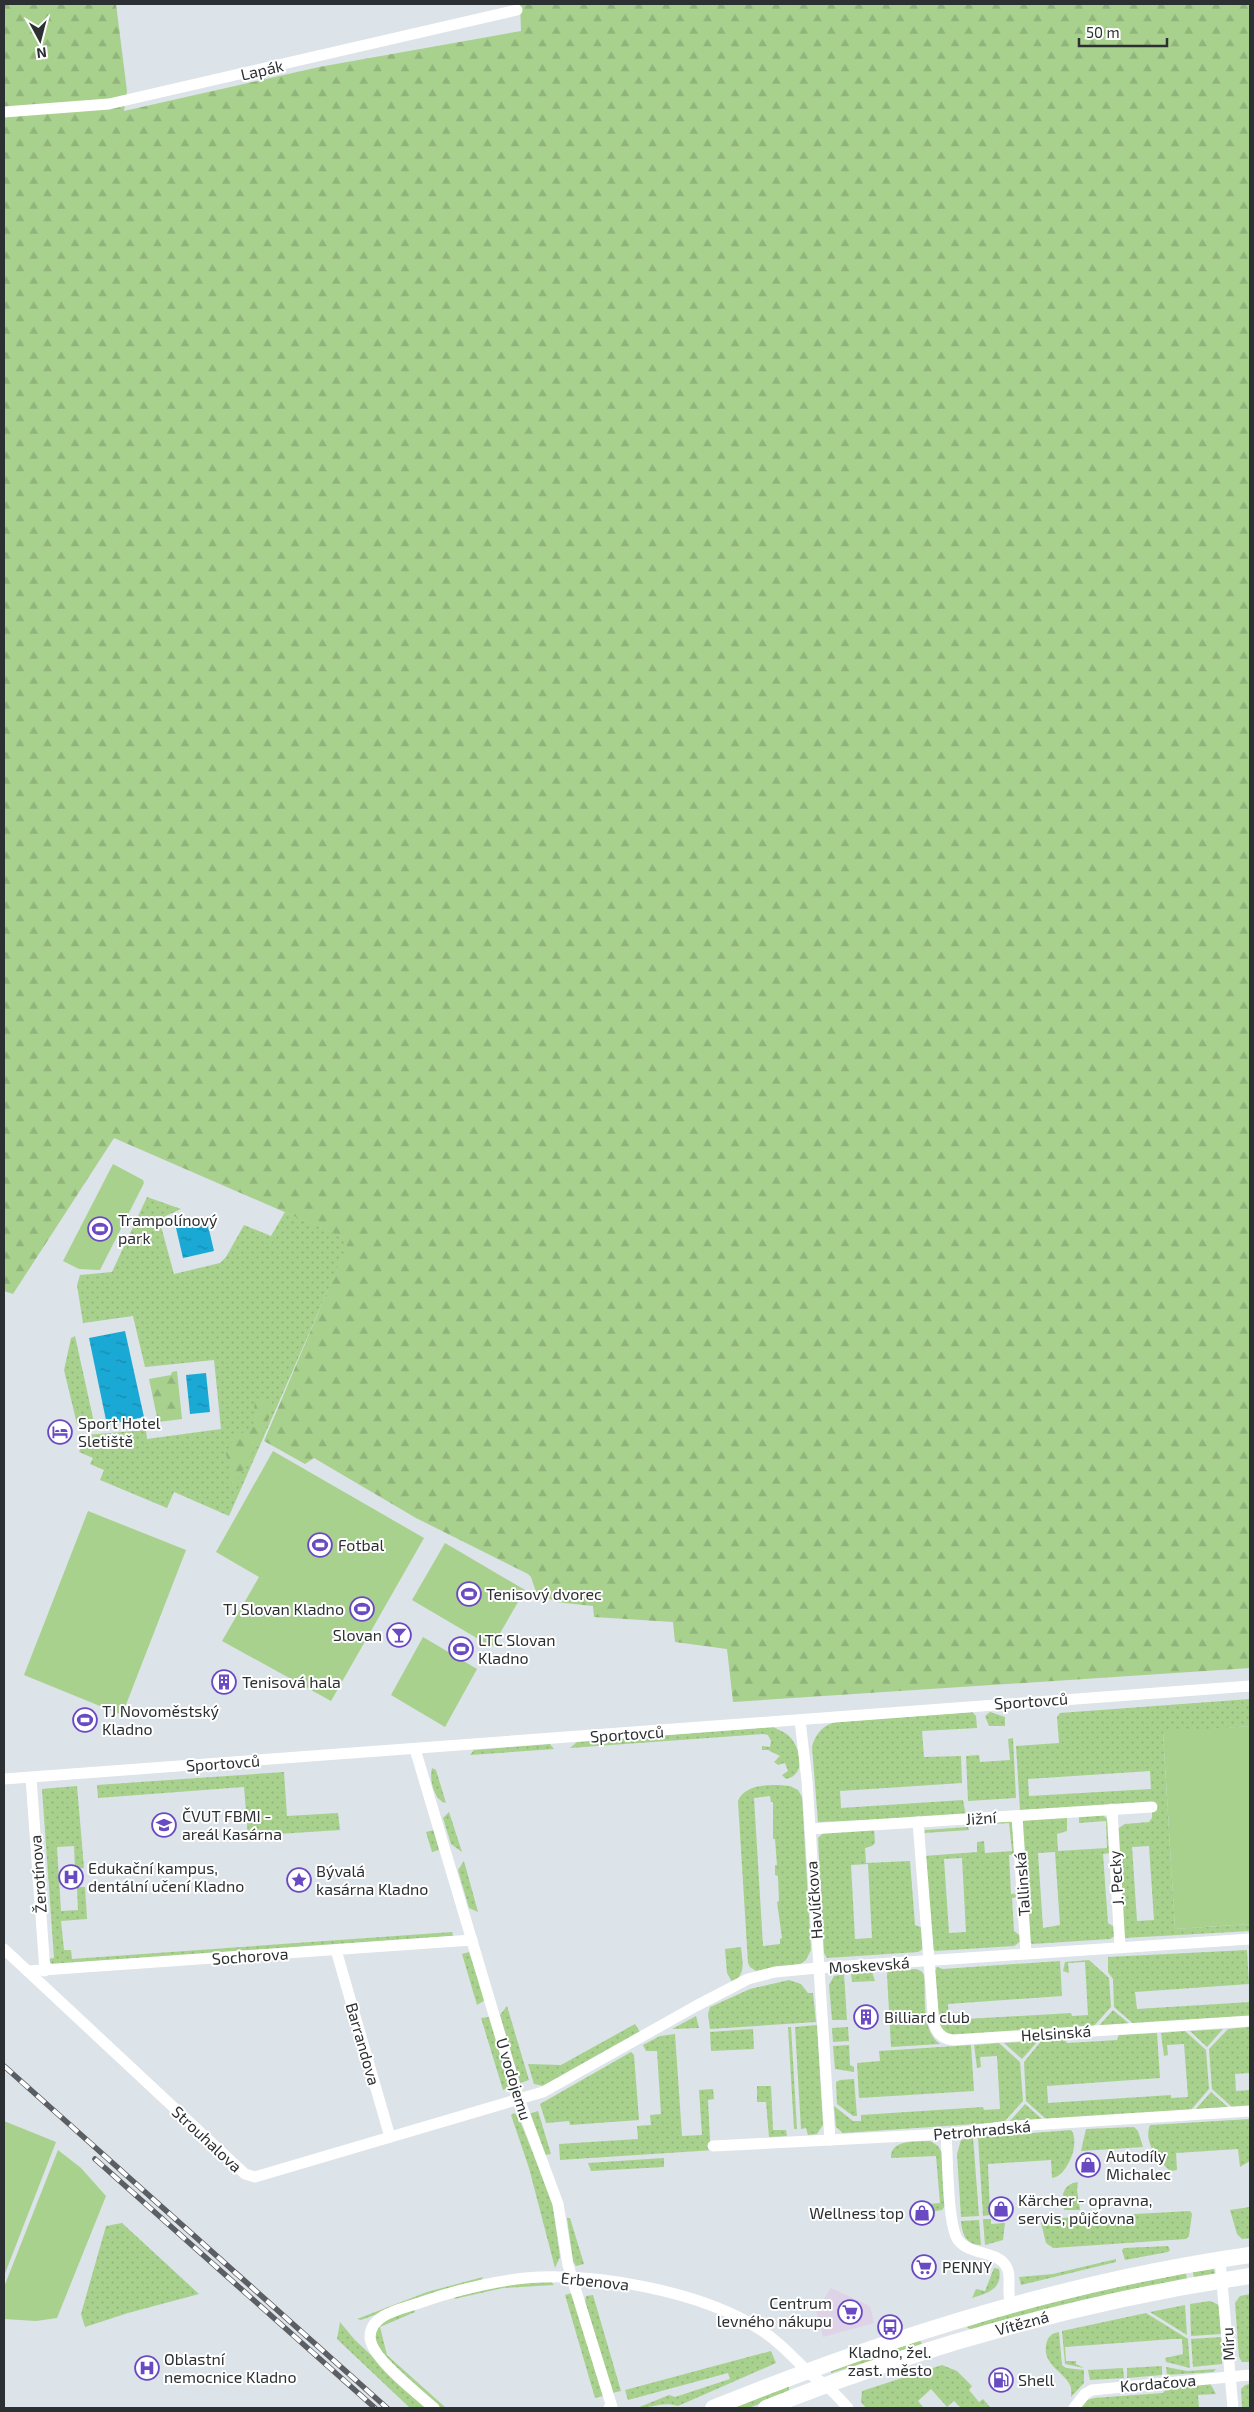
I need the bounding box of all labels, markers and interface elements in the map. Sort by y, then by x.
north arrow [15,15,65,65]
scale bar [1079,15,1166,47]
text: 50 m [1086,23,1120,41]
text: N [36,44,48,62]
street label: Lapák [239,55,285,84]
place label: Trampolínový park [118,1210,218,1247]
sports icon: Trampolínový park [87,1216,113,1242]
place label: Sport Hotel Sletiště [78,1413,161,1450]
hotel icon: Sport Hotel Sletiště [47,1419,73,1445]
sports icon: Fotbal [307,1532,333,1558]
place label: Fotbal [338,1535,384,1554]
sports icon: Tenisový dvorec [456,1581,482,1607]
place label: Tenisový dvorec [486,1584,602,1603]
sports icon: TJ Slovan Kladno [349,1596,375,1622]
place label: TJ Slovan Kladno [223,1599,344,1618]
bar icon: Slovan [386,1622,412,1648]
place label: Slovan [333,1625,382,1644]
place label: LTC Slovan Kladno [478,1630,556,1667]
sports icon: LTC Slovan Kladno [448,1636,474,1662]
building icon: Tenisová hala [211,1669,237,1695]
place label: Tenisová hala [242,1672,341,1691]
street label: Sportovců [993,1688,1069,1713]
place label: TJ Novoměstský Kladno [102,1701,220,1738]
sports icon: TJ Novoměstský Kladno [72,1707,98,1733]
street label: Sportovců [589,1721,665,1746]
street label: Sportovců [185,1750,261,1775]
place label: ČVUT FBMI - areál Kasárna [182,1806,282,1843]
street label: Jižní [965,1807,998,1828]
school or university icon: ČVUT FBMI - areál Kasárna [151,1812,177,1838]
street label: Žerotínova [25,1834,50,1914]
street label: J. Pecky [1104,1849,1127,1906]
street label: Tallinská [1010,1851,1033,1917]
place label: Edukační kampus, dentální učení Kladno [88,1858,244,1895]
street label: Havlíčkova [801,1860,826,1940]
place label: Bývalá kasárna Kladno [316,1861,428,1898]
hospital icon: Edukační kampus, dentální učení Kladno [58,1864,84,1890]
place icon: Bývalá kasárna Kladno [286,1867,312,1893]
street label: Sochorova [211,1943,289,1968]
street label: Moskevská [828,1952,910,1977]
street label: Barrandova [343,2000,384,2087]
building icon: Billiard club [853,2004,879,2030]
place label: Billiard club [884,2007,970,2026]
street label: Helsinská [1020,2021,1092,2044]
street label: U vodojemu [492,2035,536,2123]
street label: Strouhalova [169,2102,246,2176]
street label: Petrohradská [932,2116,1032,2143]
place label: Autodíly Michalec [1106,2146,1171,2183]
shop icon: Autodíly Michalec [1075,2152,1101,2178]
place label: Kärcher - opravna, servis, půjčovna [1018,2190,1152,2228]
shop icon: Kärcher - opravna, servis, půjčovna [988,2196,1014,2222]
shop icon: Wellness top [909,2200,935,2226]
place label: Wellness top [809,2203,904,2222]
supermarket icon: PENNY [911,2254,937,2280]
place label: PENNY [942,2257,992,2276]
street label: Erbenova [560,2267,630,2294]
place label: Centrum levného nákupu [717,2293,832,2330]
supermarket icon: Centrum levného nákupu [837,2299,863,2325]
street label: Vítězná [993,2306,1051,2339]
bus stop icon: Kladno, žel. zast. město [877,2314,903,2340]
street label: Míru [1217,2327,1238,2361]
place label: Kladno, žel. zast. město [848,2342,932,2379]
place label: Oblastní nemocnice Kladno [164,2349,296,2386]
hospital icon: Oblastní nemocnice Kladno [134,2355,160,2381]
fuel station icon: Shell [988,2367,1014,2393]
place label: Shell [1018,2370,1055,2389]
street label: Kordačova [1119,2370,1197,2395]

